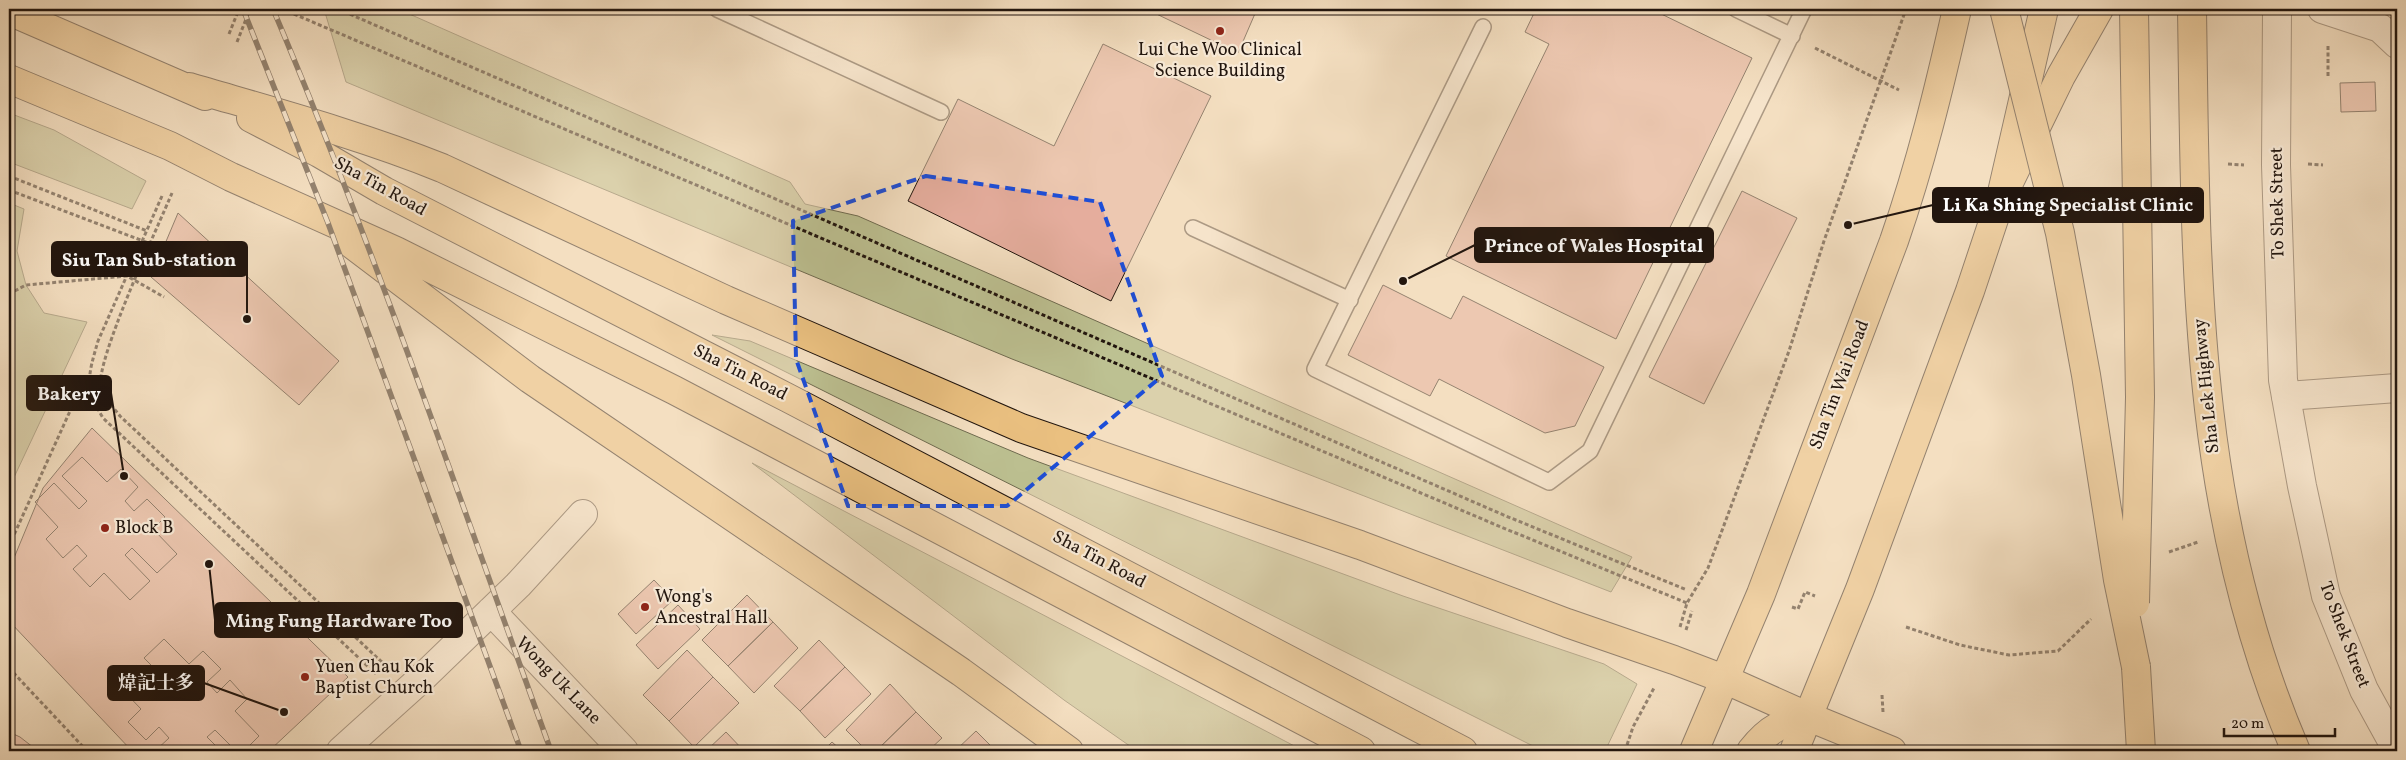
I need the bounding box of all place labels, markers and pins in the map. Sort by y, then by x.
marker: Lui Che Woo Clinical Science Building [1214,25,1226,37]
place label: Lui Che Woo Clinical Science Building [1138,38,1302,84]
callout: Li Ka Shing Specialist Clinic [1933,188,2203,222]
callout: Prince of Wales Hospital [1475,228,1713,262]
callout: Siu Tan Sub-station [52,242,247,276]
callout: Bakery [27,376,111,410]
place label: Block B [115,516,173,541]
marker: Block B [99,522,111,534]
place label: Wong's Ancestral Hall [655,585,768,631]
marker: Wong's Ancestral Hall [639,601,651,613]
callout: Ming Fung Hardware Too [215,603,462,637]
place label: Yuen Chau Kok Baptist Church [315,655,435,701]
callout: 煒記士多 [108,666,204,700]
marker: Yuen Chau Kok Baptist Church [299,671,311,683]

